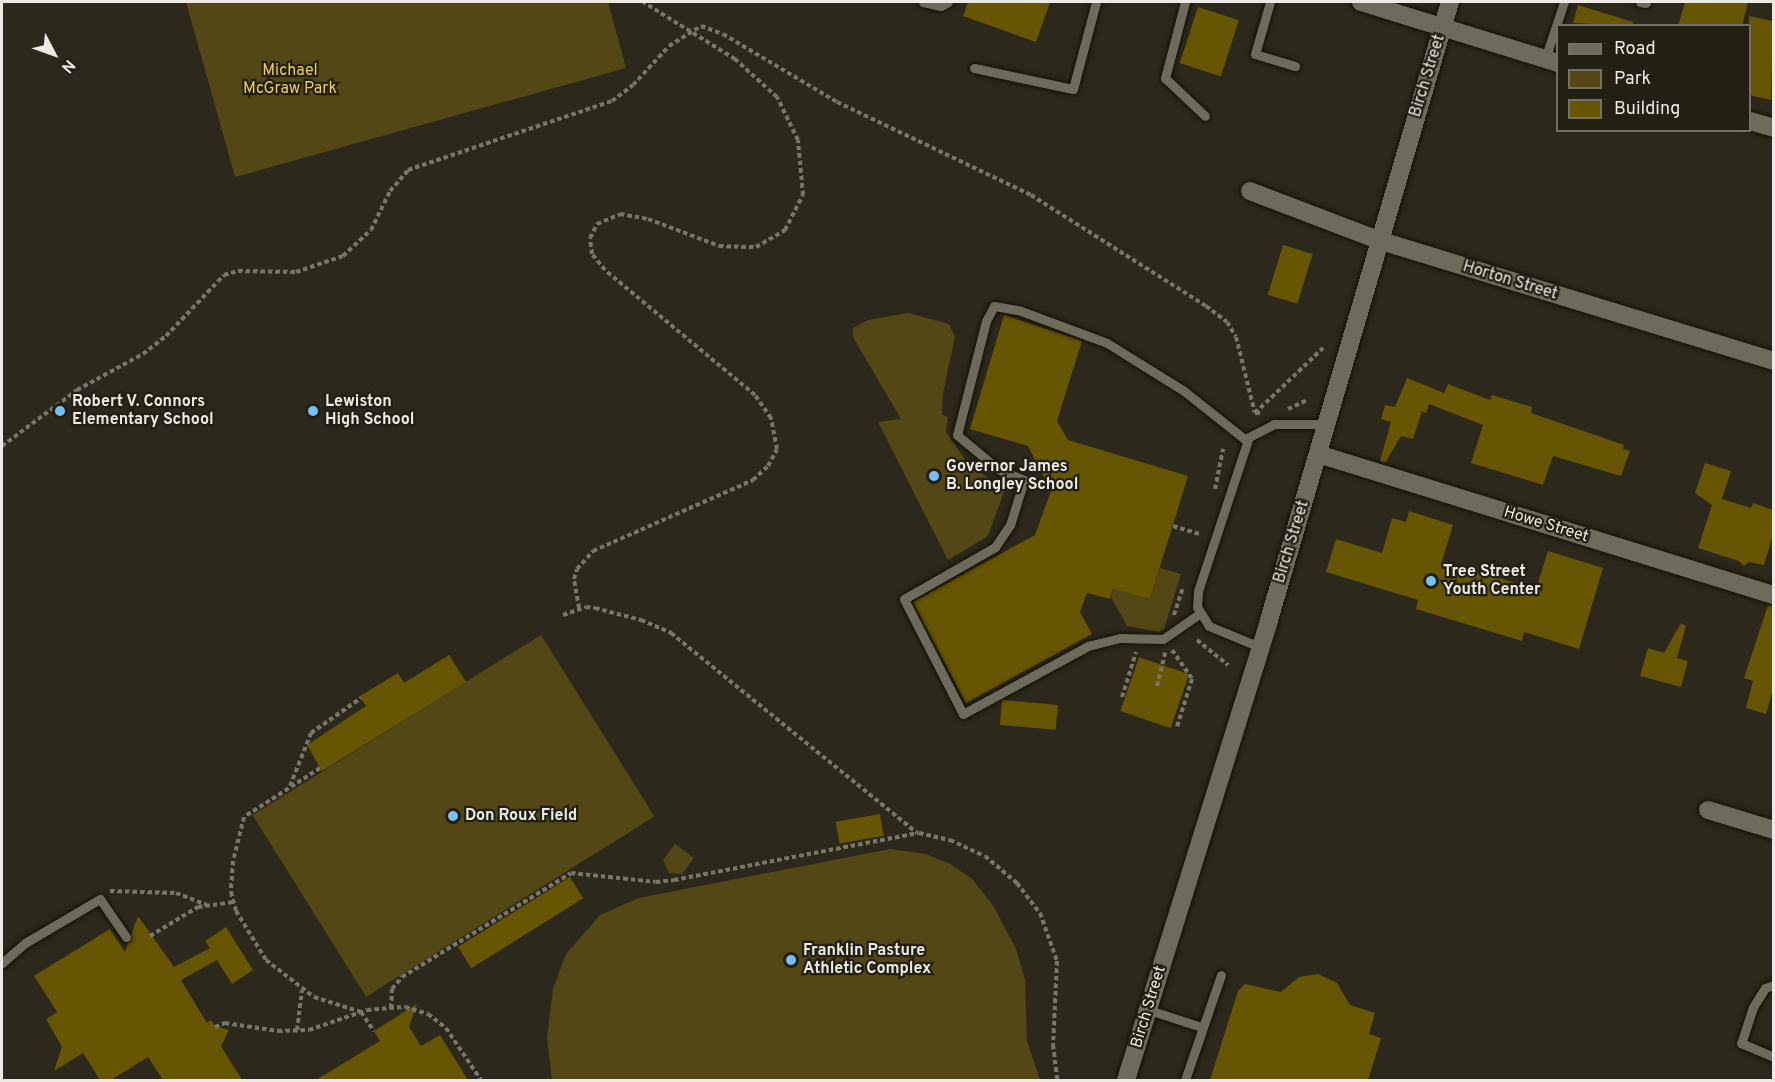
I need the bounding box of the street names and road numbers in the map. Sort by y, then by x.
street label: Birch Street [1406,32,1450,120]
street label: Horton Street [1460,257,1560,305]
street label: Birch Street [1270,498,1314,586]
street label: Howe Street [1501,503,1591,547]
street label: Birch Street [1127,963,1171,1051]

